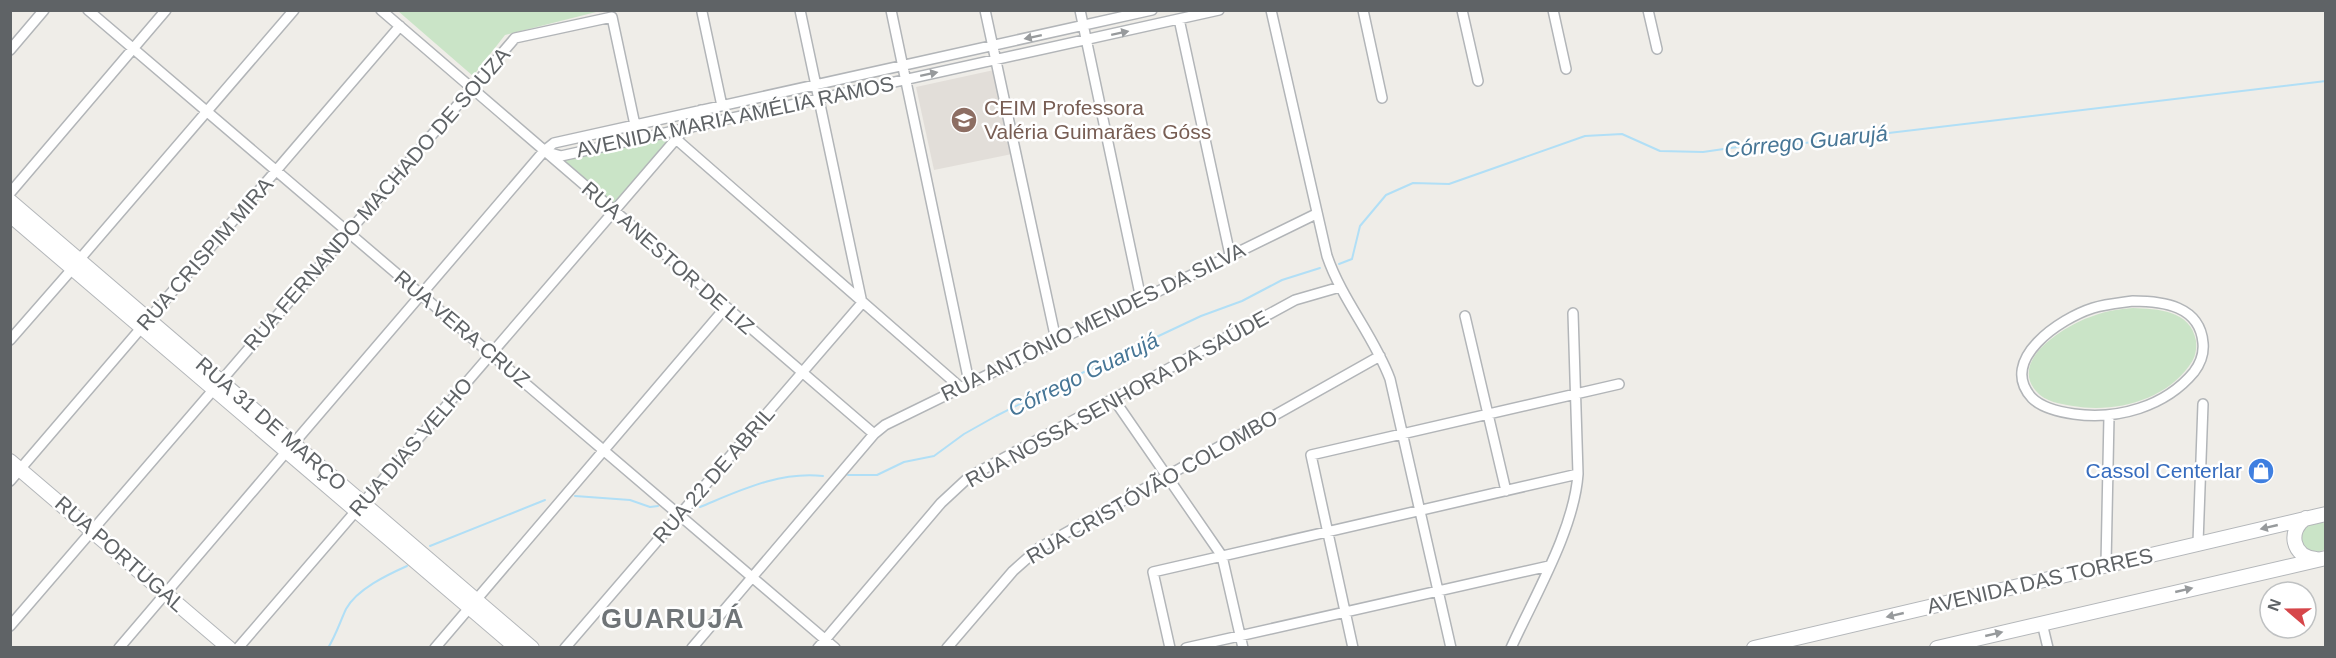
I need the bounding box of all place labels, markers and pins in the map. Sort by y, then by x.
place label: CEIM Professora Valéria Guimarães Góss [984,96,1211,143]
school or university icon: CEIM Professora Valéria Guimarães Góss [949,105,979,135]
shop icon: Cassol Centerlar [2246,456,2276,486]
place label: Cassol Centerlar [2086,459,2242,482]

